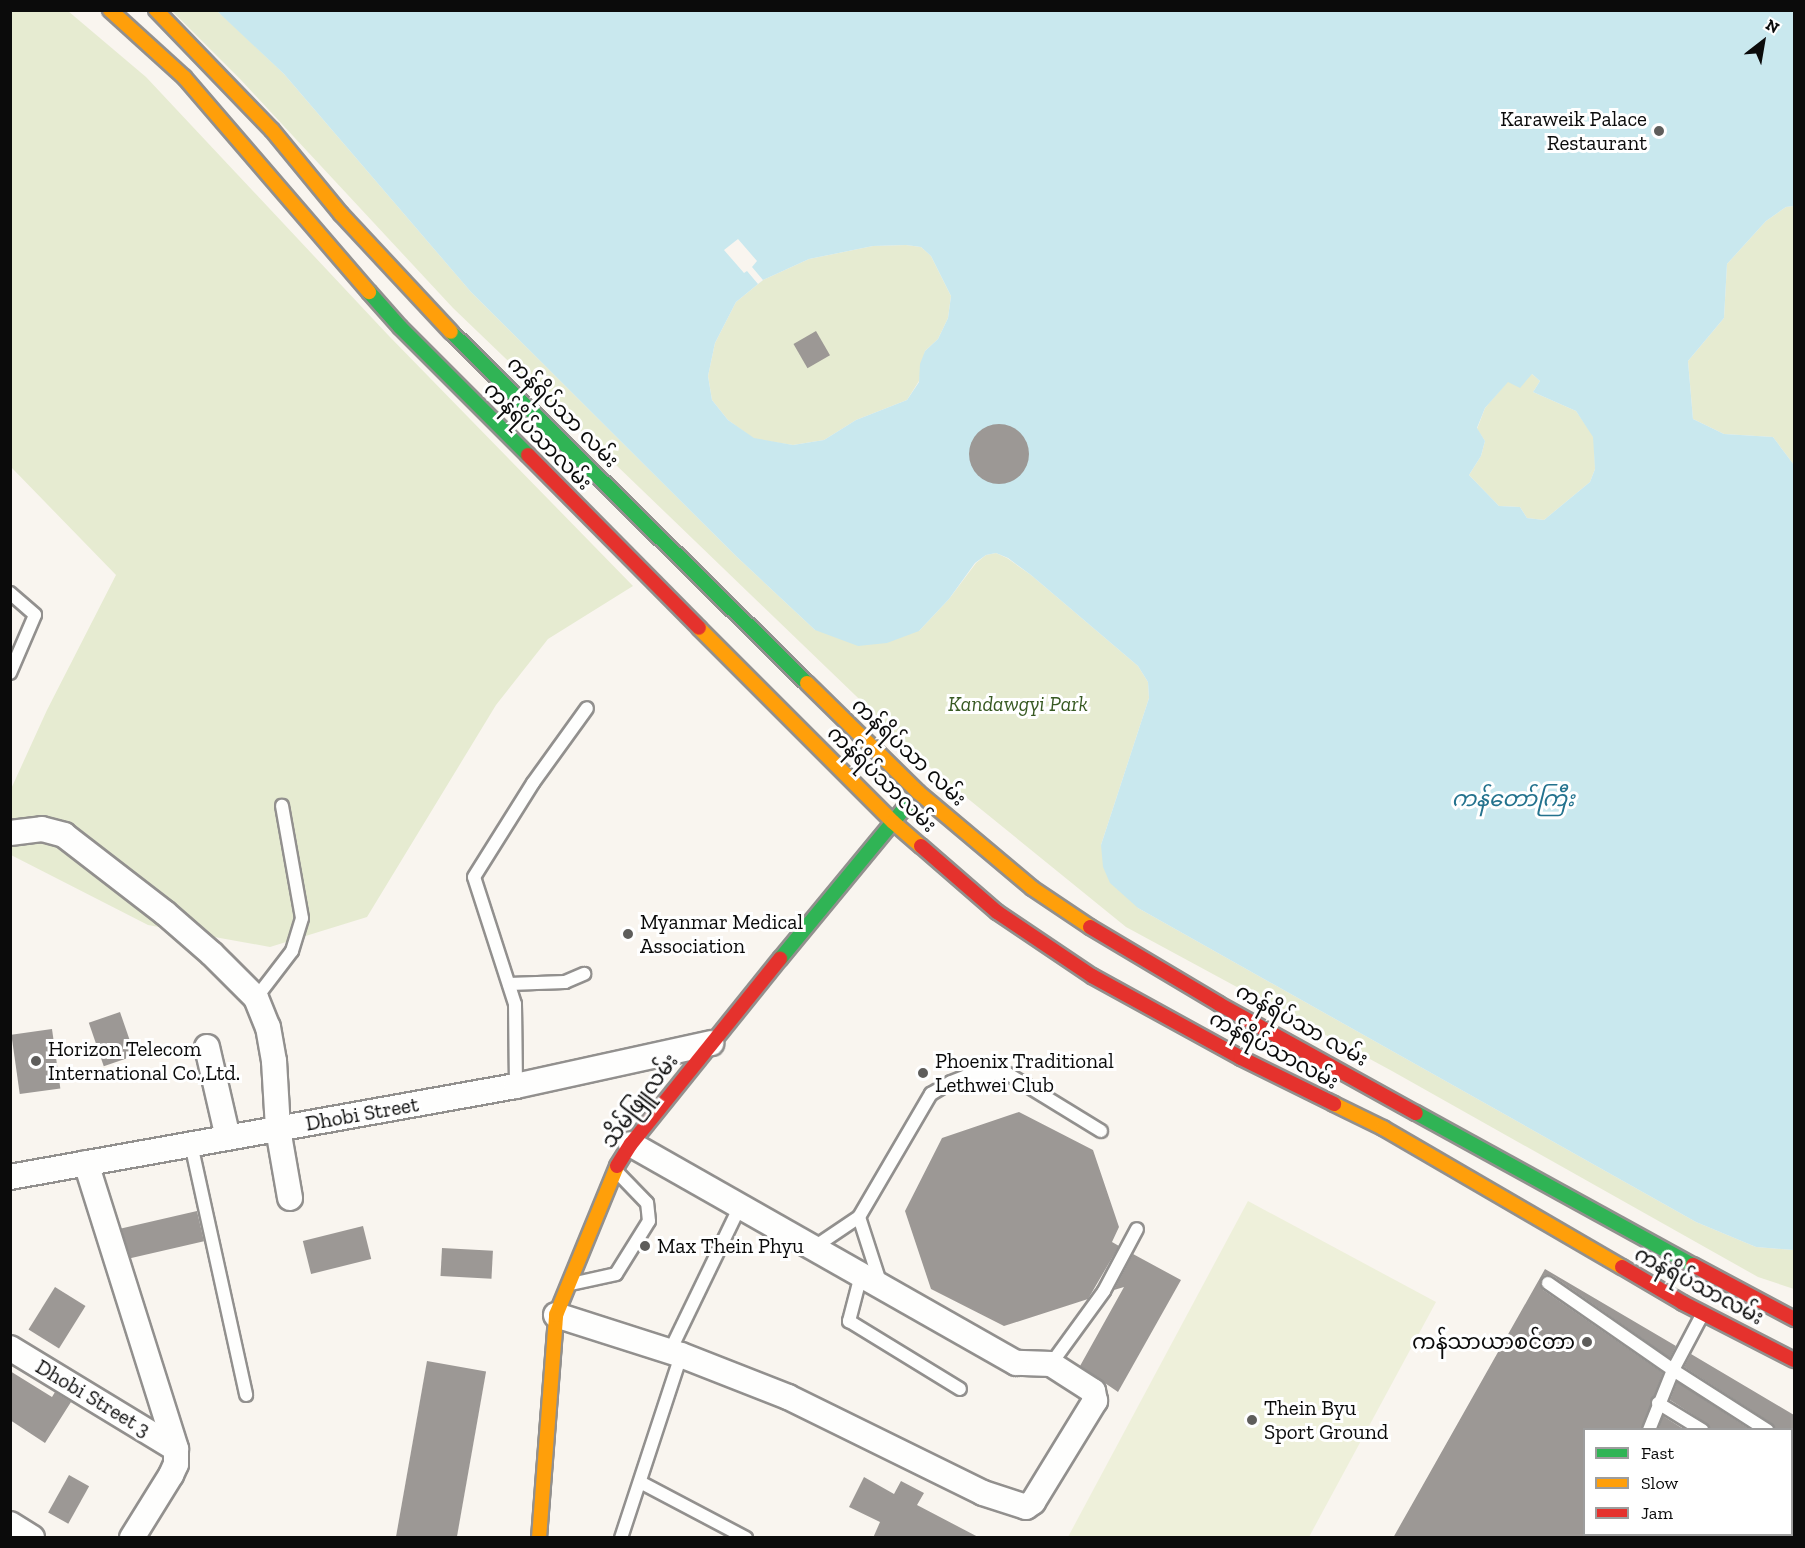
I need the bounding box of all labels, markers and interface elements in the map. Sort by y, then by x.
north arrow [1733,12,1793,72]
text: N [1762,15,1783,37]
place label: Karaweik Palace Restaurant [1500,106,1647,156]
marker: Karaweik Palace Restaurant [1652,124,1666,138]
street label: ကန်ရိပ်သာ လမ်း [502,351,624,473]
street label: ကန်ရိပ်သာလမ်း [479,377,597,495]
park label: Kandawgyi Park [948,691,1088,717]
street label: ကန်ရိပ်သာ လမ်း [847,693,971,811]
street label: ကန်ရိပ်သာလမ်း [822,720,942,838]
water label: ကန်တော်ကြီး [1452,786,1574,812]
place label: Myanmar Medical Association [640,909,803,959]
marker: Myanmar Medical Association [621,927,635,941]
street label: ကန်ရိပ်သာ လမ်း [1231,978,1373,1072]
street label: ကန်ရိပ်သာလမ်း [1205,1005,1343,1095]
place label: Horizon Telecom International Co.,Ltd. [48,1036,240,1086]
place label: Phoenix Traditional Lethwei Club [935,1048,1114,1098]
street label: သိမ်ဖြူလမ်း [596,1049,684,1153]
marker: Horizon Telecom International Co.,Ltd. [29,1054,43,1068]
marker: Phoenix Traditional Lethwei Club [916,1066,930,1080]
street label: Dhobi Street [304,1092,420,1136]
place label: Max Thein Phyu [657,1233,804,1259]
marker: Max Thein Phyu [638,1239,652,1253]
street label: ကန်ရိပ်သာလမ်း [1630,1241,1768,1331]
place label: ကန်သာယာစင်တာ [1412,1329,1575,1355]
marker: ကန်သာယာစင်တာ [1580,1335,1594,1349]
street label: Dhobi Street 3 [31,1354,155,1442]
place label: Thein Byu Sport Ground [1264,1395,1388,1445]
marker: Thein Byu Sport Ground [1245,1413,1259,1427]
legend [1583,1428,1793,1536]
text: Fast [1641,1442,1674,1464]
text: Slow [1641,1472,1678,1494]
text: Jam [1641,1502,1673,1524]

